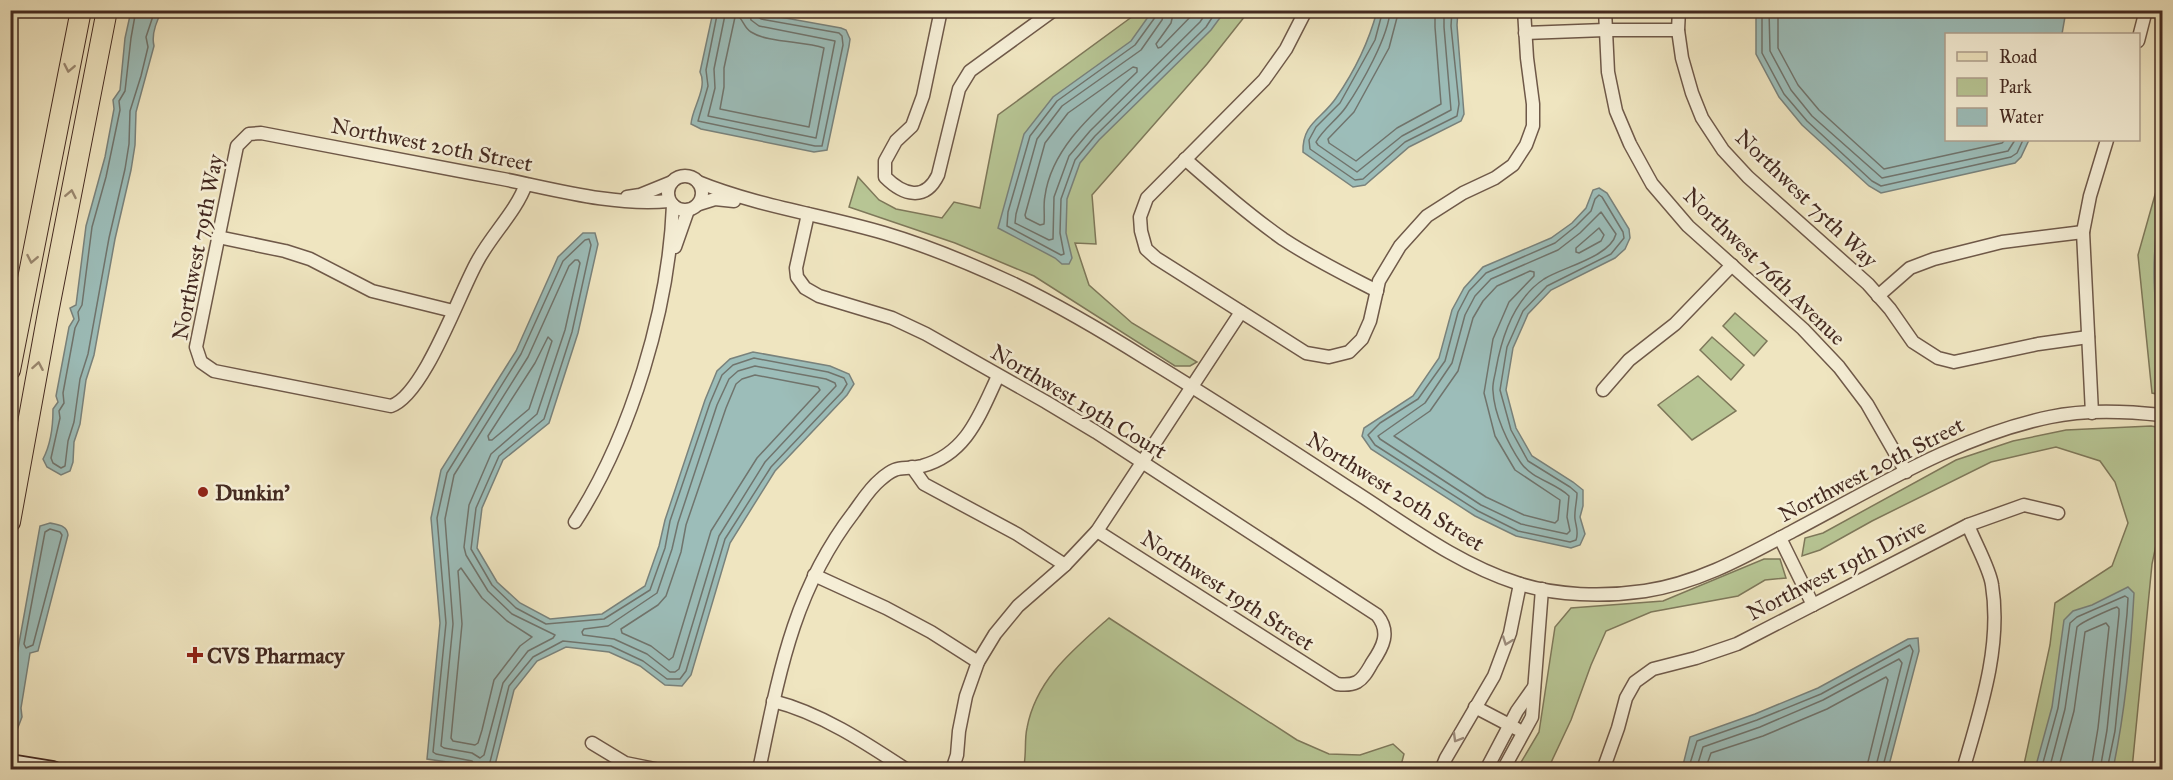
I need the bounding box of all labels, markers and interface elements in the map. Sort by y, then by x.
legend [1945,33,2140,141]
text: Road [1999,46,2037,68]
one-way arrow [63,63,76,73]
text: Park [1999,76,2032,98]
text: Water [1999,106,2044,128]
street label: Northwest 20th Street [329,112,535,177]
street label: Northwest 75th Way [1730,124,1884,274]
street label: Northwest 79th Way [166,151,229,342]
street label: Northwest 76th Avenue [1678,182,1851,351]
one-way arrow [64,189,77,199]
one-way arrow [26,254,39,264]
street label: Northwest 19th Court [986,338,1172,465]
one-way arrow [32,362,44,371]
street label: Northwest 20th Street [1774,411,1969,528]
street label: Northwest 20th Street [1302,426,1490,557]
place label: Dunkin' [215,479,290,506]
marker: Dunkin' [196,485,210,499]
street label: Northwest 19th Drive [1742,513,1930,626]
street label: Northwest 19th Street [1136,524,1320,657]
one-way arrow [1501,635,1514,646]
place label: CVS Pharmacy [207,642,346,669]
marker: CVS Pharmacy [188,648,202,662]
one-way arrow [1453,732,1465,742]

